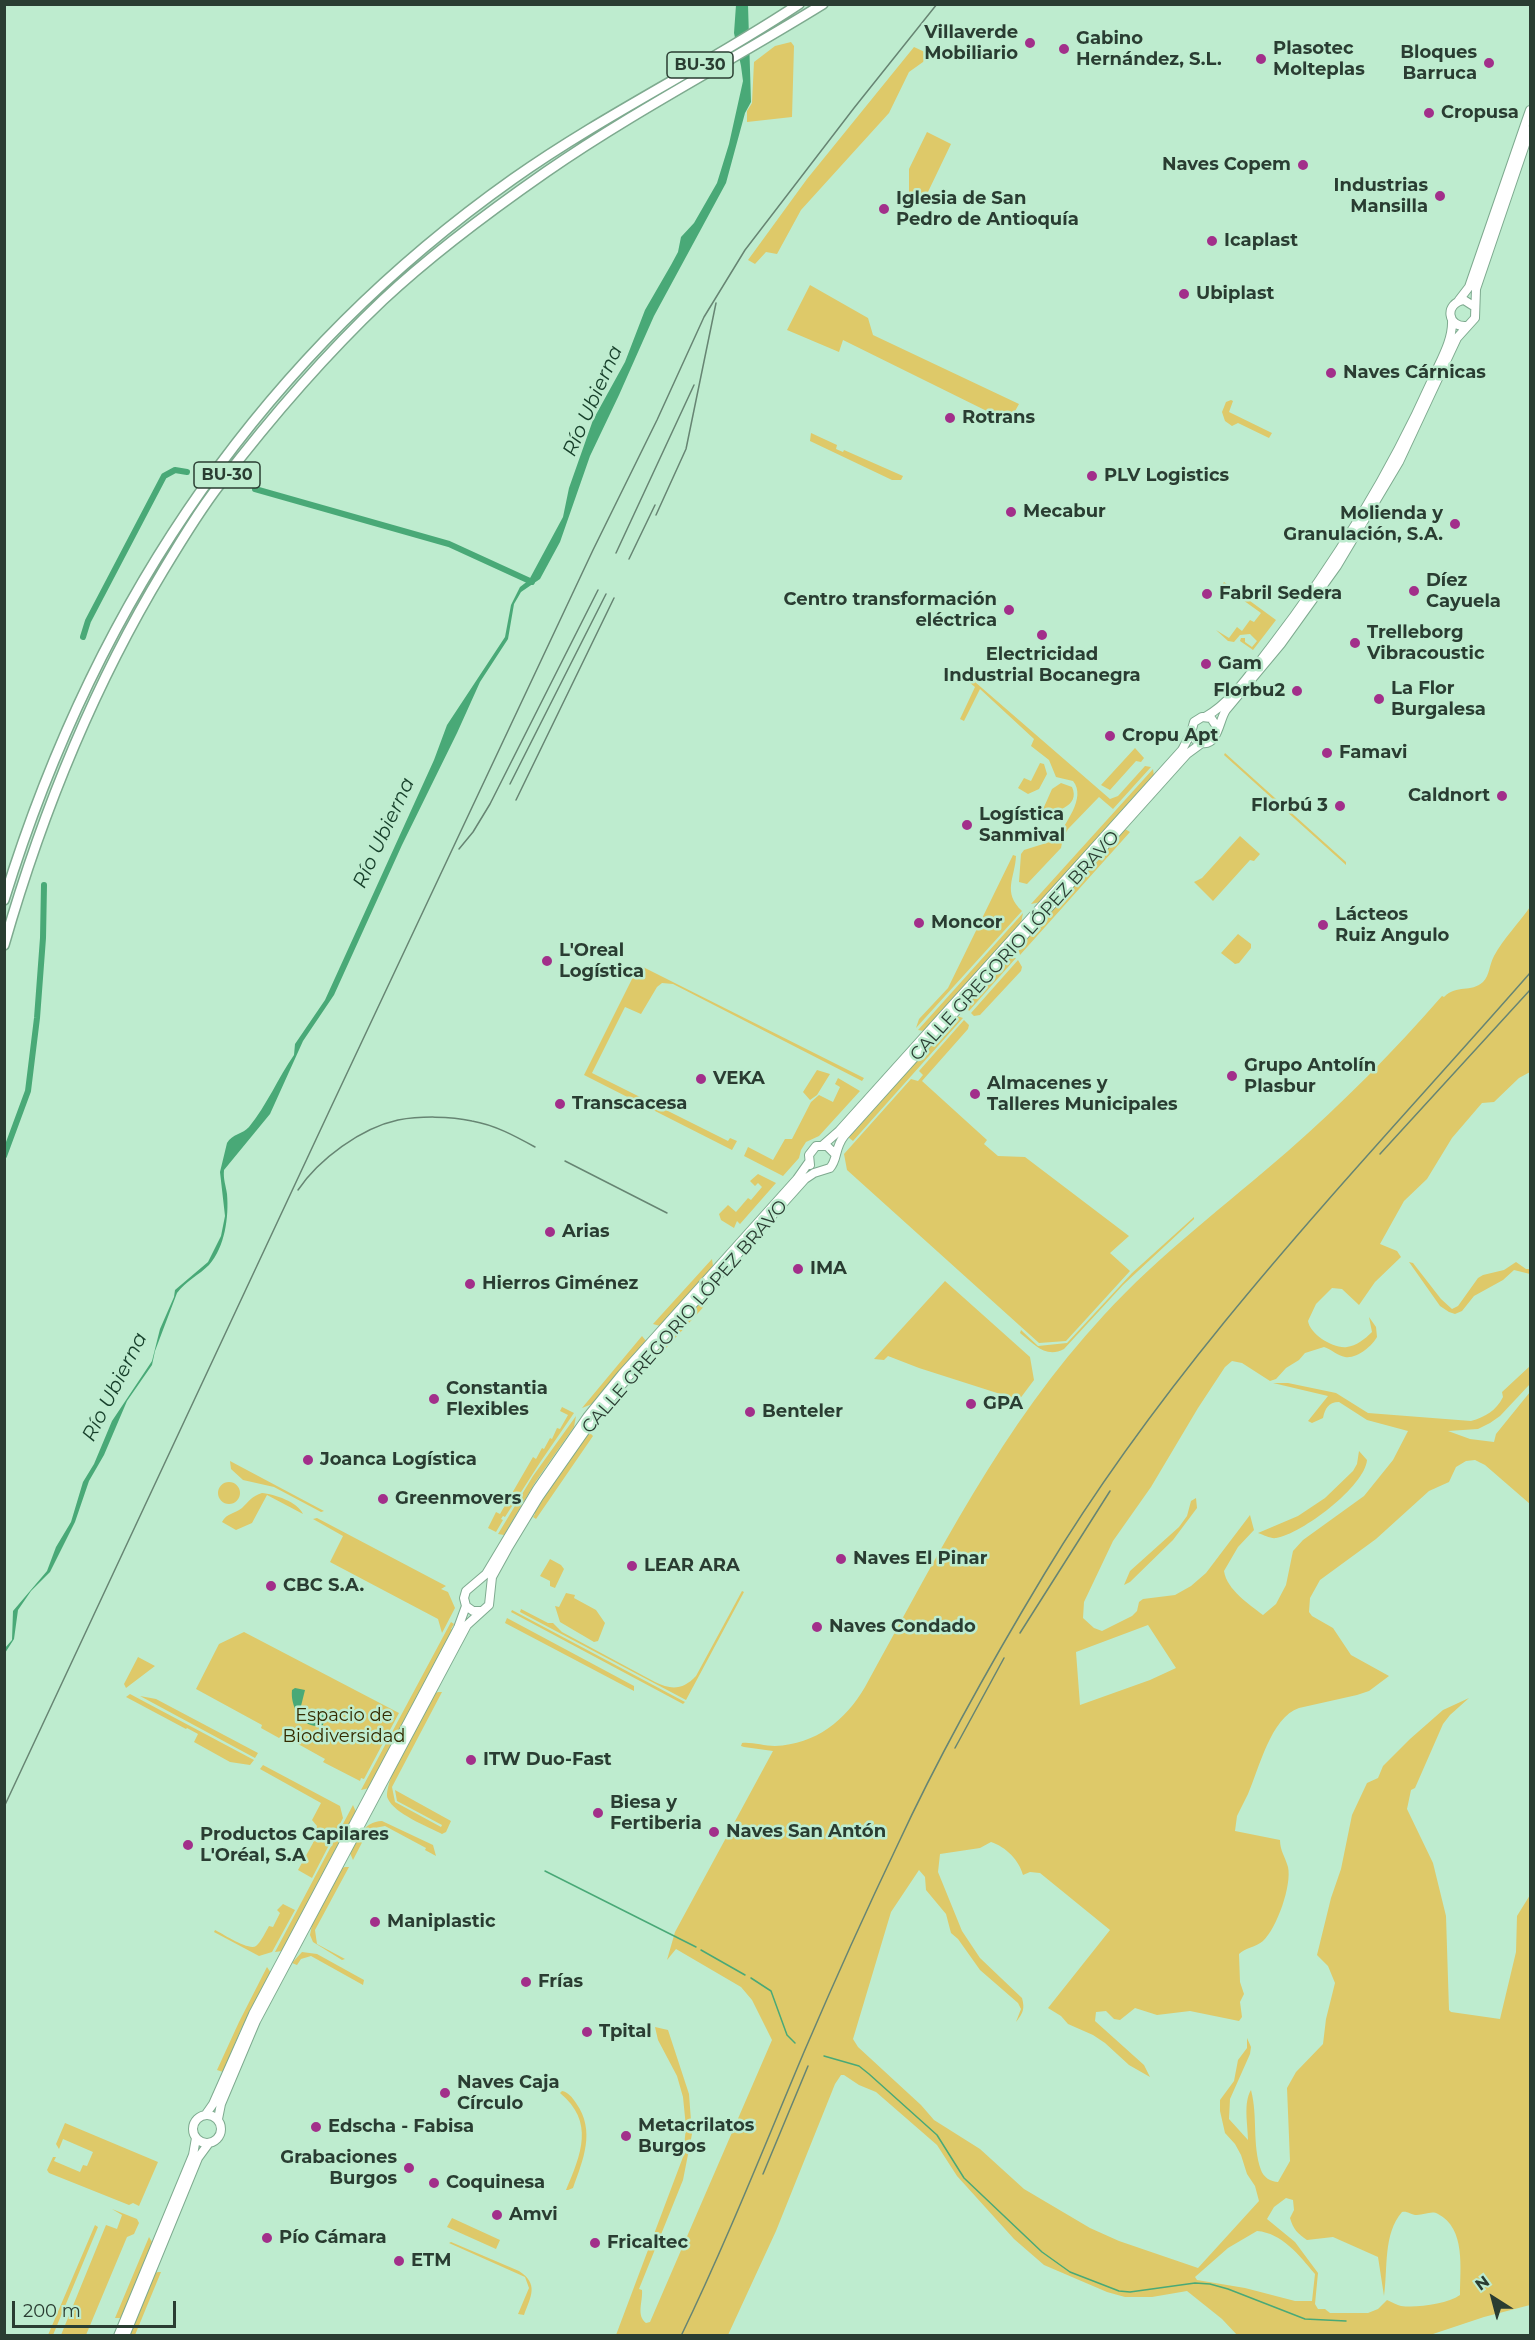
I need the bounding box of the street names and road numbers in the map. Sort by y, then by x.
road number: BU-30 [667,52,733,78]
road number: BU-30 [194,462,260,488]
street label: CALLE GREGORIO LÓPEZ BRAVO [906,826,1124,1066]
street label: CALLE GREGORIO LÓPEZ BRAVO [578,1196,792,1438]

